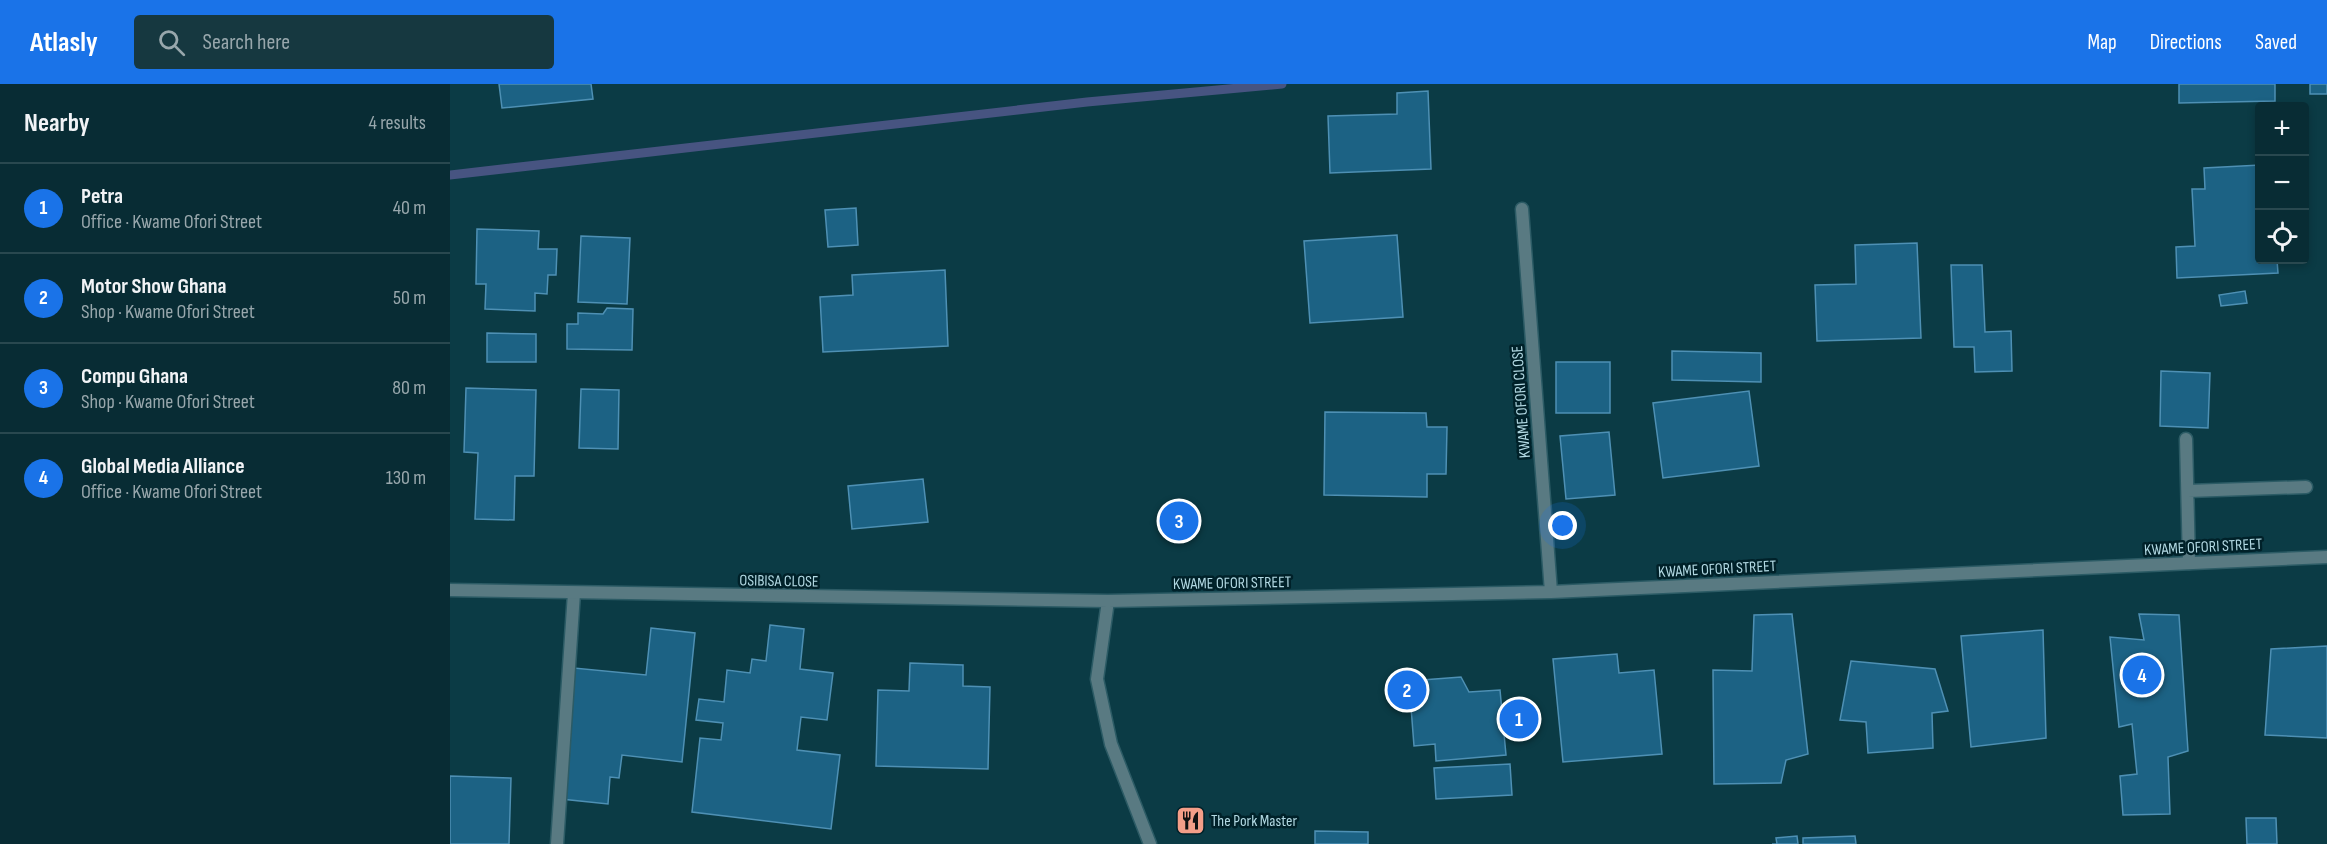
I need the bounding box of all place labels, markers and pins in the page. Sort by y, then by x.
pin: 3 [1160,498,1198,544]
pin: 4 [2122,652,2162,698]
pin: 2 [1388,668,1426,712]
pin: 1 [1500,696,1538,742]
restaurant icon: The Pork Master [1174,804,1206,836]
place label: The Pork Master [1211,812,1297,831]

